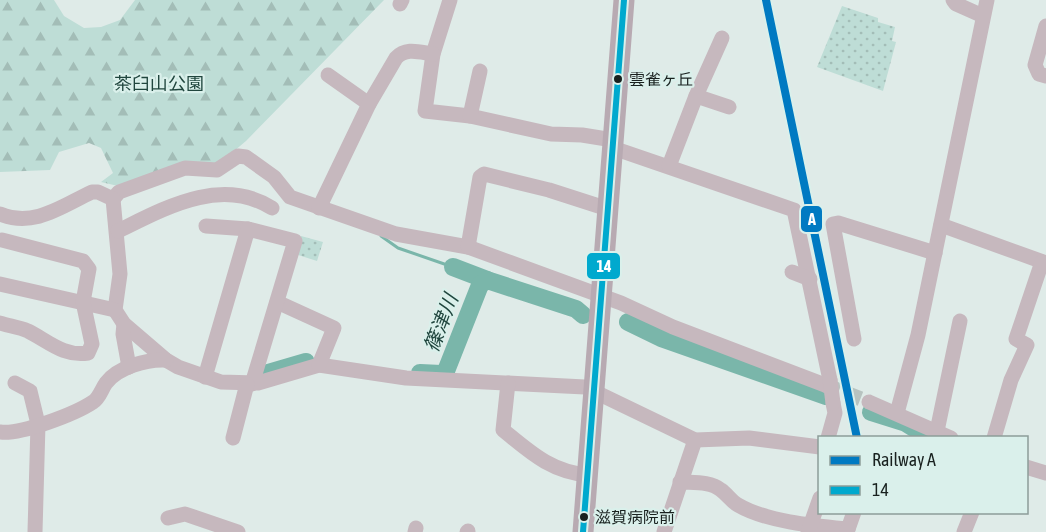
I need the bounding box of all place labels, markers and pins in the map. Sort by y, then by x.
place label: 雲雀ヶ丘 [629,70,693,88]
marker: 雲雀ヶ丘 [612,73,624,85]
place label: 滋賀病院前 [595,508,675,526]
marker: 滋賀病院前 [578,511,590,523]

